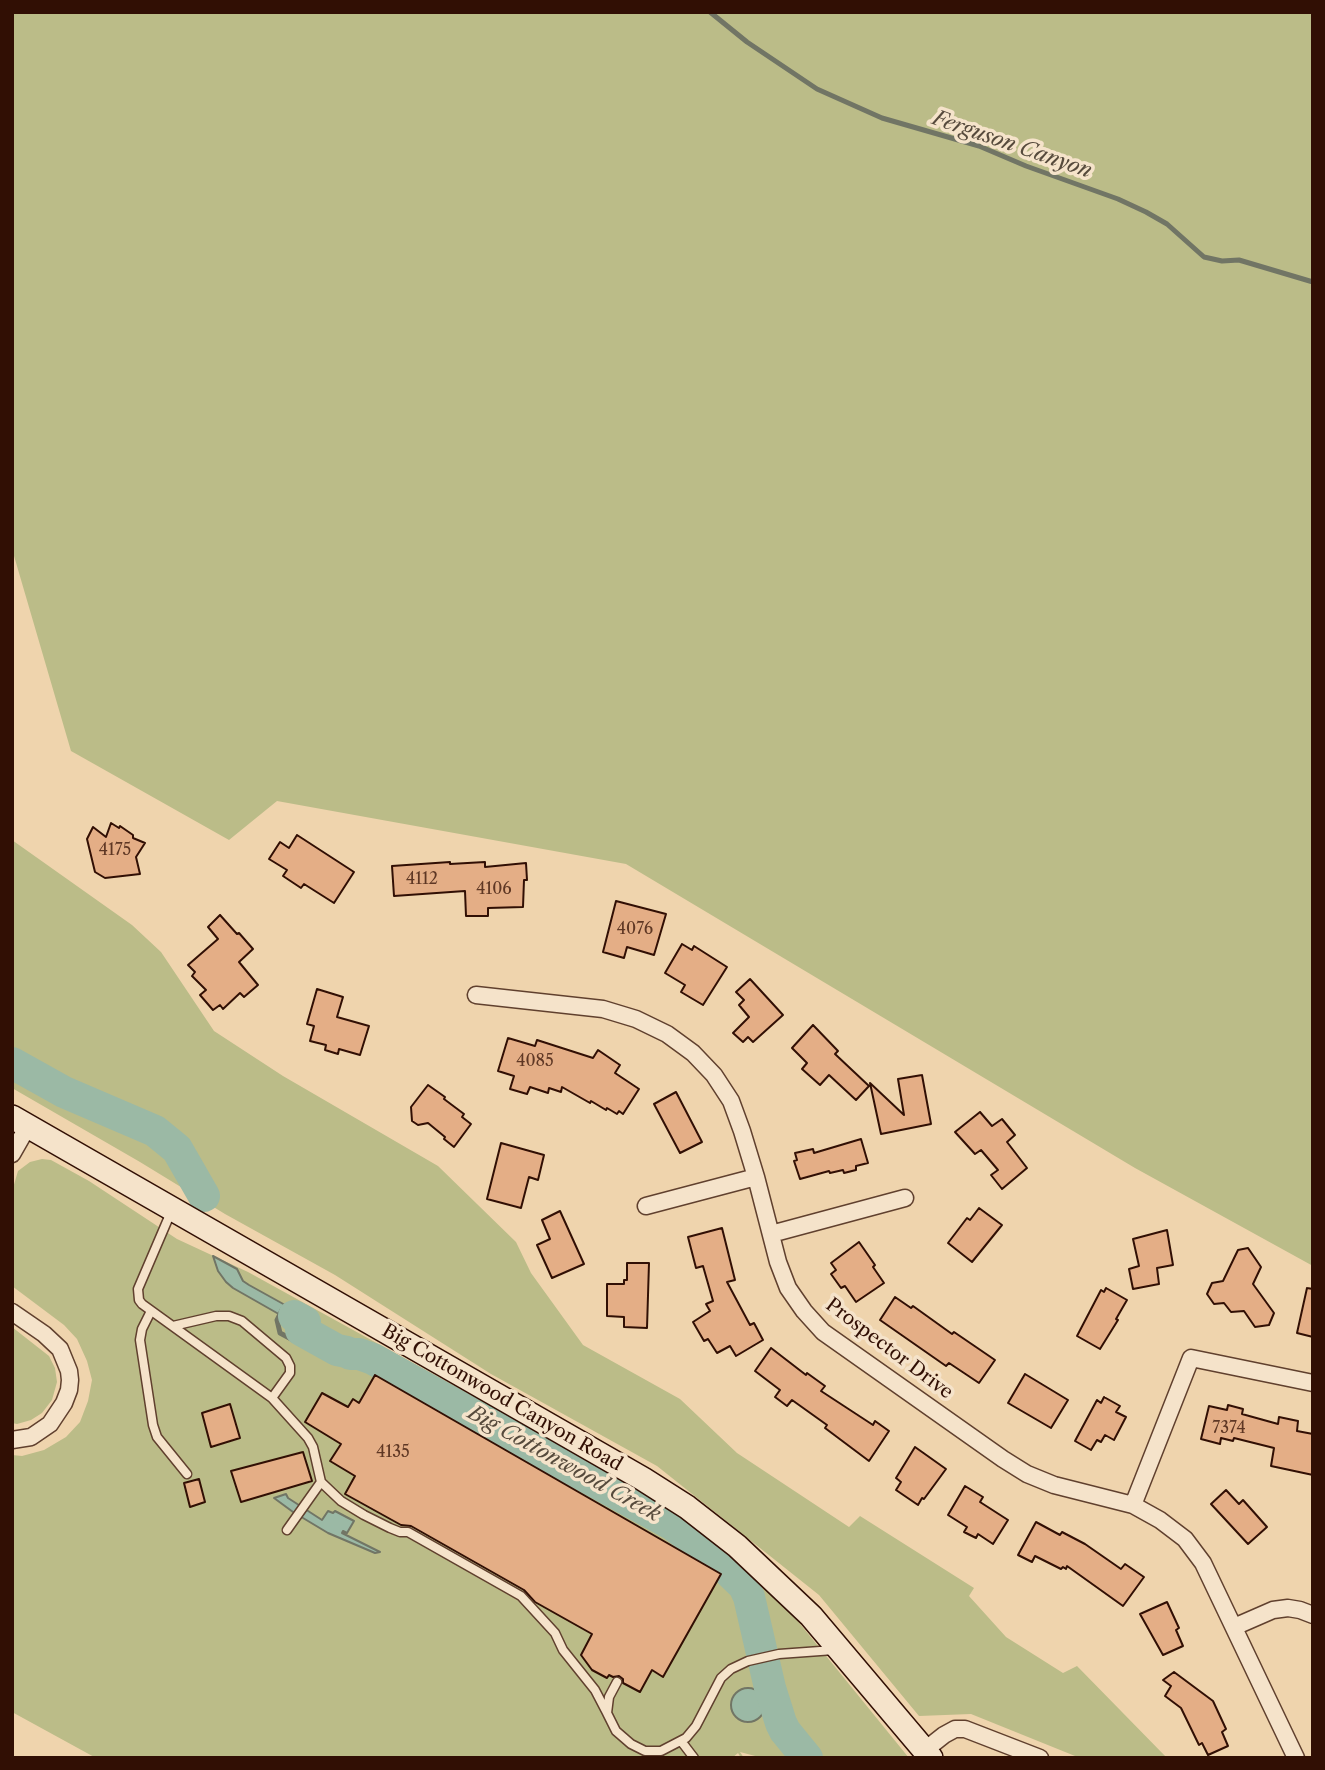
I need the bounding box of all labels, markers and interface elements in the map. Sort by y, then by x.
water label: Ferguson Canyon [929,106,1095,184]
house number: 4175 [99,840,131,860]
house number: 4112 [406,869,438,889]
house number: 4106 [476,879,512,899]
house number: 4076 [617,919,653,939]
house number: 4085 [516,1051,554,1071]
street label: Prospector Drive [821,1294,957,1404]
street label: Big Cottonwood Canyon Road [378,1320,626,1476]
water label: Big Cottonwood Creek [463,1401,665,1527]
house number: 7374 [1212,1418,1246,1438]
house number: 4135 [376,1442,410,1462]

